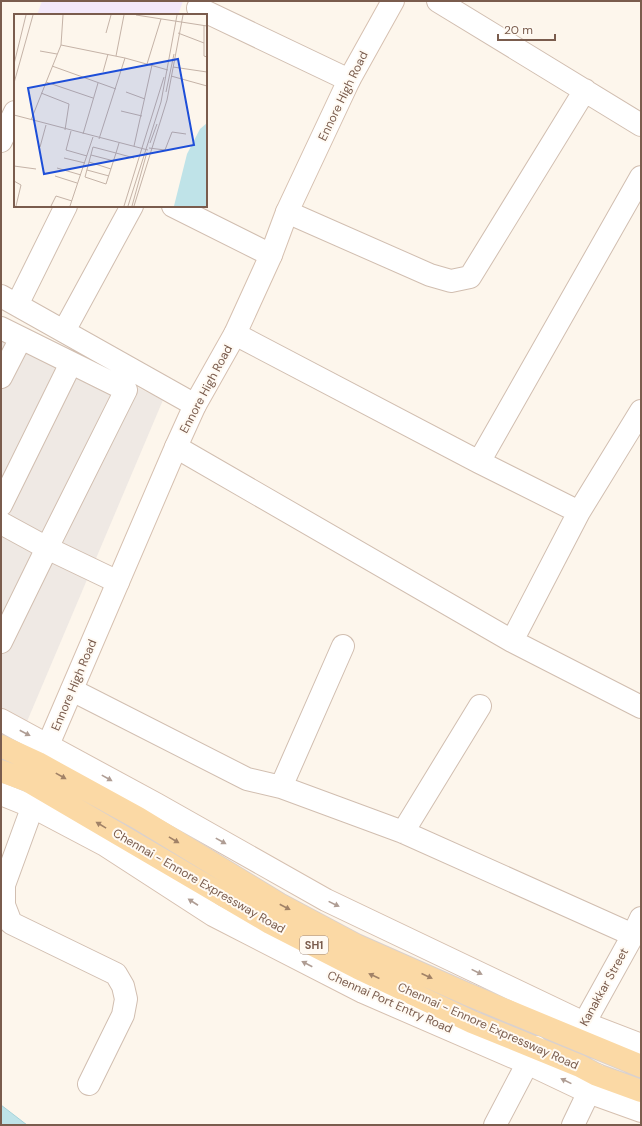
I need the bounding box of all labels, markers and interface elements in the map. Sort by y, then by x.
inset map [14,14,207,207]
scale bar [498,16,555,42]
text: 20 m [504,22,533,38]
street label: Ennore High Road [314,49,372,143]
street label: Ennore High Road [176,342,236,436]
street label: Ennore High Road [48,637,100,733]
one-way arrow [19,729,31,736]
one-way arrow [55,773,67,779]
one-way arrow [101,774,113,781]
one-way arrow [95,821,107,828]
street label: Chennai - Ennore Expressway Road [110,825,288,937]
one-way arrow [168,837,180,844]
one-way arrow [215,837,227,844]
one-way arrow [188,898,198,906]
one-way arrow [329,901,340,907]
one-way arrow [280,904,291,910]
road number: SH1 [300,936,328,954]
street label: Kanakkar Street [576,945,632,1029]
one-way arrow [302,960,313,967]
street label: Chennai Port Entry Road [325,967,455,1037]
one-way arrow [471,969,482,975]
one-way arrow [369,973,380,979]
one-way arrow [422,973,433,979]
street label: Chennai - Ennore Expressway Road [395,979,581,1073]
one-way arrow [560,1078,571,1084]

